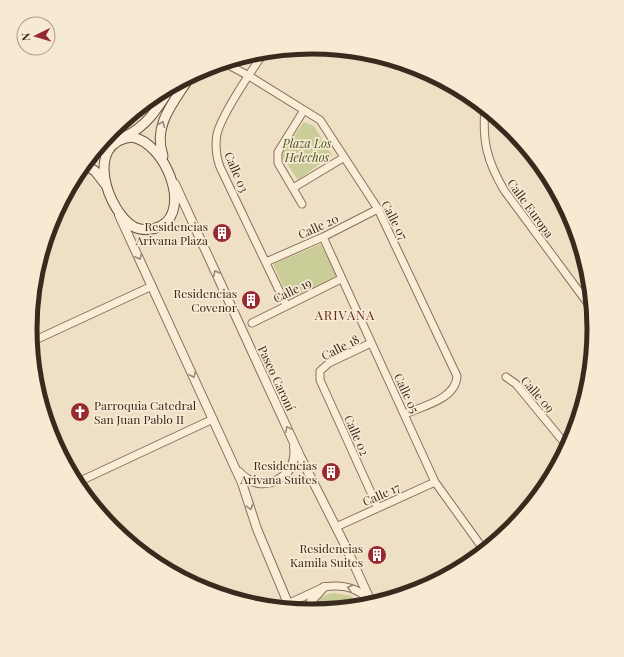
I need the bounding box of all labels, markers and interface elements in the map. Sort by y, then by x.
north arrow [16,16,56,56]
text: N [18,32,33,42]
one-way arrow [157,120,165,128]
park label: Plaza Los Helechos [282,135,332,165]
street label: Calle 03 [221,149,253,195]
street label: Calle Europa [504,175,558,241]
street label: Calle 07 [378,198,412,243]
street label: Calle 20 [295,210,341,242]
place label: Residencias Arivana Plaza [135,218,208,248]
building icon: Residencias Arivana Plaza [211,222,233,244]
one-way arrow [134,253,142,260]
one-way arrow [213,270,221,278]
street label: Calle 19 [270,274,314,306]
place label: Residencias Covenor [173,285,238,315]
building icon: Residencias Covenor [240,289,262,311]
district label: ARIVANA [314,306,375,323]
street label: Calle 18 [318,331,362,363]
street label: Paseo Caroní [255,343,299,414]
street label: Calle 05 [391,370,423,416]
one-way arrow [188,371,196,379]
street label: Calle 09 [518,372,558,416]
place label: Parroquia Catedral San Juan Pablo II [94,397,197,427]
church icon: Parroquia Catedral San Juan Pablo II [69,401,91,423]
street label: Calle 02 [341,412,373,458]
one-way arrow [285,426,293,434]
place label: Residencias Arivana Suites [239,457,317,487]
building icon: Residencias Arivana Suites [320,461,342,483]
street label: Calle 17 [360,479,402,509]
one-way arrow [246,504,254,510]
place label: Residencias Kamila Suites [290,540,363,570]
building icon: Residencias Kamila Suites [366,544,388,566]
one-way arrow [347,584,354,593]

